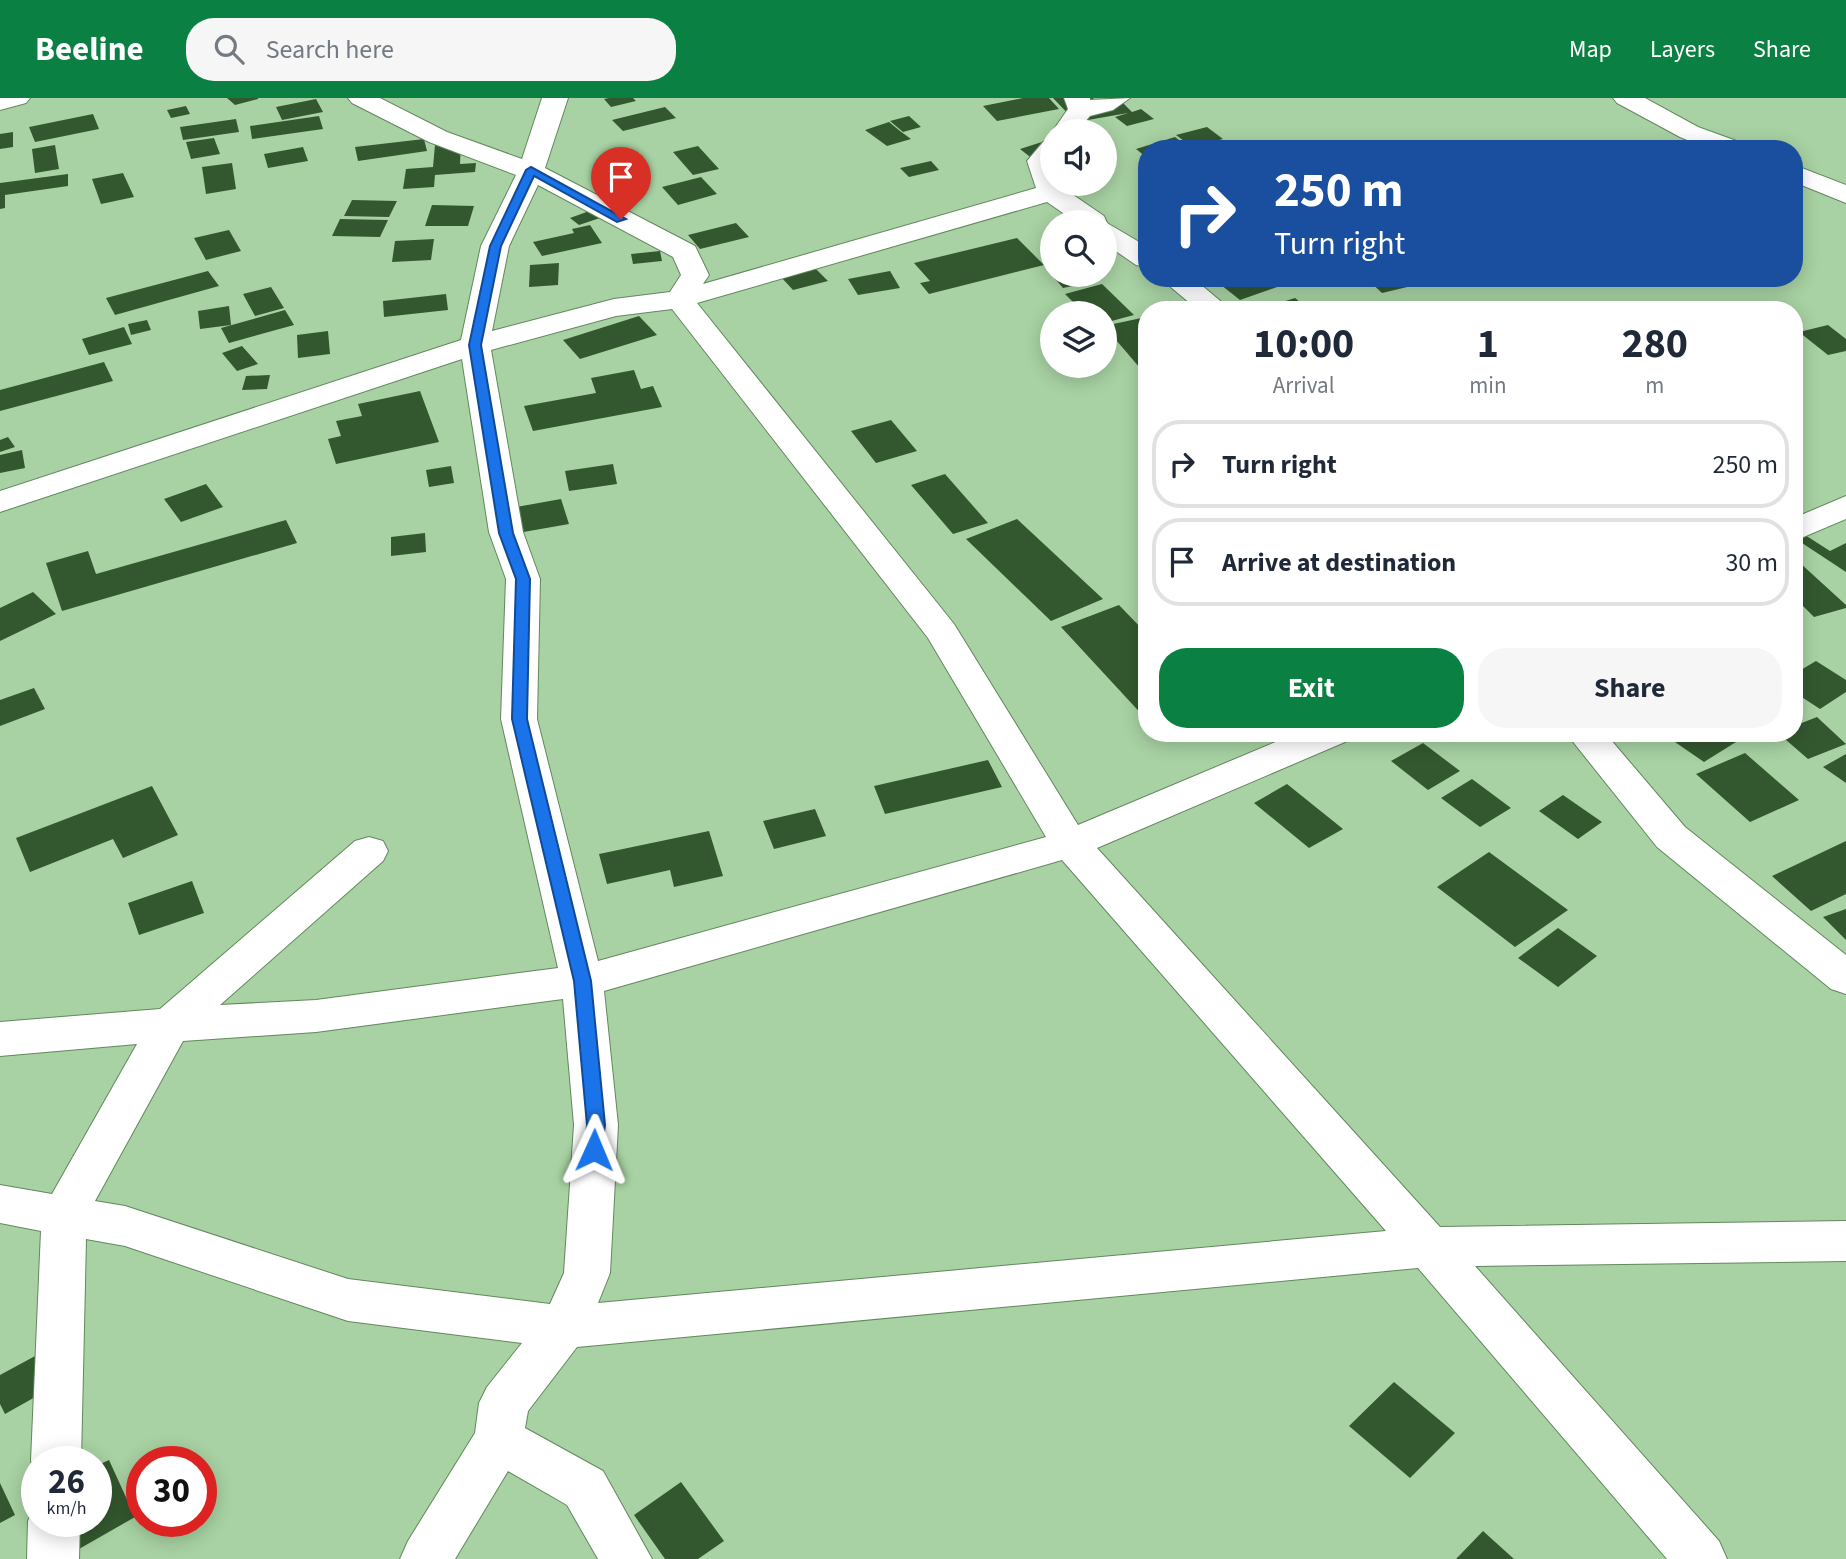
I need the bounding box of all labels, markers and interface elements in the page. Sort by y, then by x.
search box [186,18,676,81]
text: Beeline [35,26,144,73]
icon: search [210,30,248,68]
text: Search here [266,31,394,68]
text: Map [1569,32,1612,67]
text: Layers [1650,32,1715,67]
text: Share [1753,32,1811,67]
map controls [1040,119,1117,378]
button: sound [1040,119,1117,196]
pin [591,147,651,219]
text: 250 m [1274,156,1403,226]
icon: arrive [602,158,640,196]
icon: right [1159,168,1250,259]
button: search [1040,210,1117,287]
text: Turn right [1274,221,1405,267]
button: layers [1040,301,1117,378]
text: 10:00 [1253,314,1354,374]
text: 1 [1477,314,1499,374]
text: 280 [1621,314,1688,374]
text: Arrival [1273,369,1335,402]
text: min [1469,369,1507,402]
text: m [1645,369,1664,402]
icon: right [1163,445,1201,483]
text: Turn right [1222,446,1337,483]
text: 250 m [1712,446,1778,483]
icon: arrive [1163,543,1201,581]
text: Arrive at destination [1222,544,1456,581]
text: 30 m [1725,544,1778,581]
button: Exit [1159,648,1464,728]
button: Share [1478,648,1782,728]
position arrow [557,1113,631,1187]
speed limit sign: 30 [126,1446,217,1537]
text: 26 [48,1457,85,1507]
text: km/h [47,1496,86,1521]

